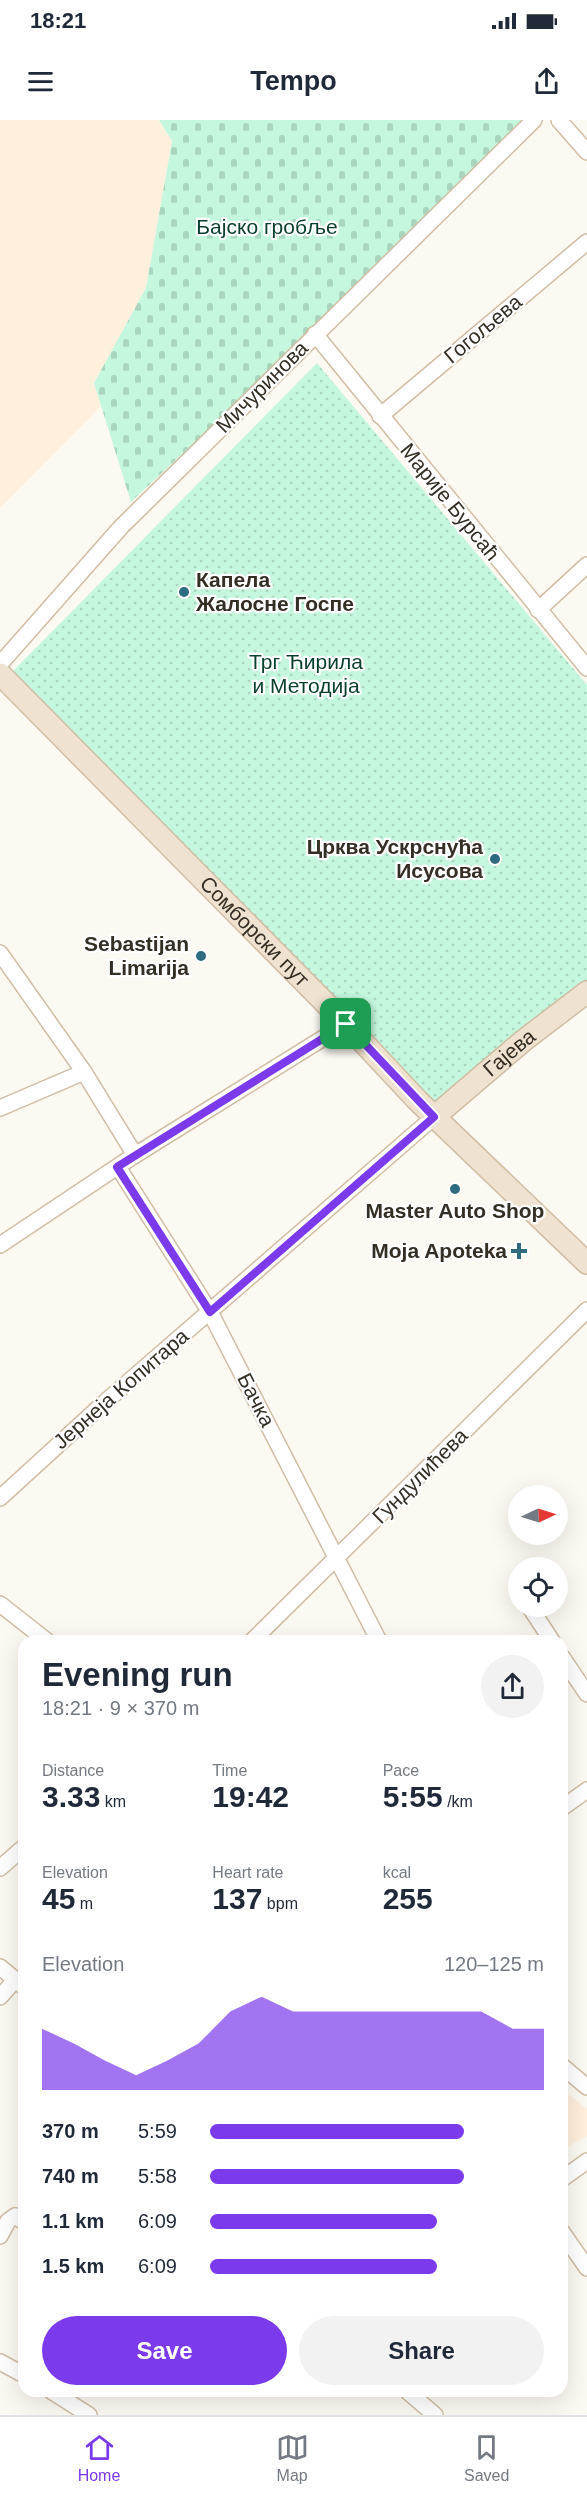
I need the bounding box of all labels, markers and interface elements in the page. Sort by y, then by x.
text: 18:21 [30,8,86,33]
icon: menu [24,65,57,98]
icon: share [530,65,563,98]
text: Tempo [250,66,337,96]
park label: Бајско гробље [196,215,338,238]
street label: Гогољева [439,289,526,368]
street label: Мичуринова [211,336,312,437]
street label: Марије Бурсаћ [396,438,505,565]
place label: Капела Жалосне Госпе [195,568,354,615]
marker: Капела Жалосне Госпе [177,585,191,599]
park label: Трг Ћирила и Методија [249,650,363,697]
place label: Црква Ускрснућа Исусова [307,835,483,882]
marker: Црква Ускрснућа Исусова [488,852,502,866]
street label: Сомборски пут [196,871,314,991]
place label: Sebastijan Limarija [84,932,189,979]
marker: Sebastijan Limarija [194,949,208,963]
pin [320,998,371,1049]
icon: arrive [329,1007,362,1040]
street label: Гајева [478,1024,540,1081]
marker: Master Auto Shop [448,1182,462,1196]
place label: Master Auto Shop [366,1199,544,1222]
place label: Moja Apoteka [371,1239,507,1262]
marker: Moja Apoteka [512,1244,526,1258]
street label: Јернеја Копитара [49,1324,193,1453]
street label: Бачка [233,1369,280,1431]
street label: Гундулићева [368,1423,472,1528]
north arrow [508,1485,568,1545]
map controls [508,1485,568,1617]
button: locate [508,1557,568,1617]
button: share [481,1655,544,1718]
text: Evening run [42,1656,233,1693]
text: 18:21 · 9 × 370 m [42,1697,199,1719]
text: Distance [42,1762,104,1779]
text: Time [212,1762,247,1779]
text: Pace [383,1762,419,1779]
text: 3.33 [42,1780,100,1813]
text: 19:42 [212,1780,289,1813]
text: 5:55 [383,1780,443,1813]
text: km [100,1793,126,1810]
text: /km [443,1793,473,1810]
text: Elevation [42,1864,108,1881]
text: Heart rate [212,1864,283,1881]
text: kcal [383,1864,411,1881]
text: 45 [42,1882,75,1915]
text: 137 [212,1882,262,1915]
text: 255 [383,1882,433,1915]
text: m [75,1895,93,1912]
text: bpm [262,1895,298,1912]
text: Elevation [42,1953,124,1975]
text: 120–125 m [444,1953,544,1975]
text: 370 m [42,2120,99,2142]
text: 5:59 [138,2120,177,2142]
text: 740 m [42,2165,99,2187]
text: 5:58 [138,2165,177,2187]
text: 1.1 km [42,2210,104,2232]
text: 6:09 [138,2210,177,2232]
text: 1.5 km [42,2255,104,2277]
text: 6:09 [138,2255,177,2277]
button: Save [42,2316,287,2385]
button: Share [299,2316,544,2385]
tab: Home [78,2431,120,2485]
tab: Map [276,2431,309,2485]
tab: Saved [464,2431,509,2485]

